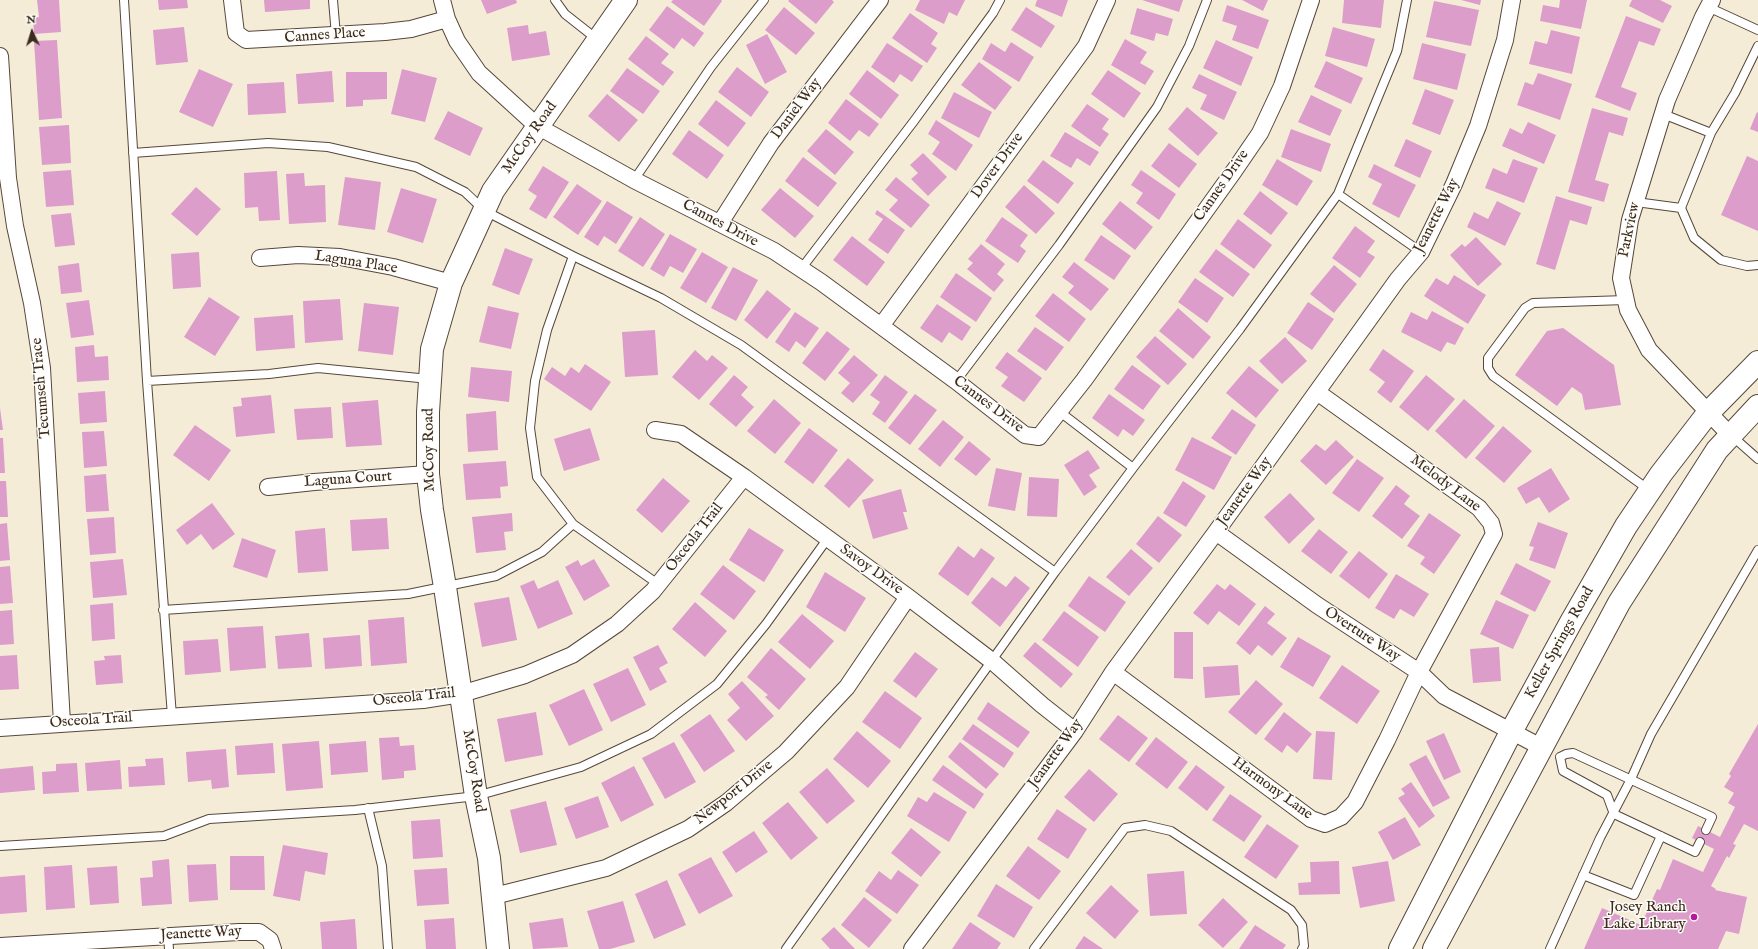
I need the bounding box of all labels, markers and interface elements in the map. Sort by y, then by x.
north arrow [12,12,52,52]
text: N [26,13,36,27]
street label: Cannes Place [284,24,366,48]
street label: Daniel Way [768,75,826,143]
street label: McCoy Road [499,99,561,177]
street label: Dover Drive [968,129,1028,203]
street label: Cannes Drive [1191,147,1253,225]
street label: Jeanette Way [1410,176,1464,256]
street label: Cannes Drive [679,196,761,252]
street label: Parkview [1615,201,1645,259]
street label: Laguna Place [313,248,399,278]
street label: Tecumseh Trace [29,337,55,439]
street label: Cannes Drive [949,373,1027,437]
street label: McCoy Road [420,408,440,492]
street label: Melody Lane [1406,452,1484,516]
street label: Jeanette Way [1214,454,1276,530]
street label: Laguna Court [303,468,393,492]
street label: Osceola Trail [662,500,728,576]
street label: Savoy Drive [836,541,906,599]
street label: Keller Springs Road [1522,584,1598,702]
street label: Overture Way [1321,604,1403,666]
street label: Osceola Trail [372,685,456,711]
street label: Osceola Trail [49,709,133,733]
street label: Jeanette Way [1025,716,1087,792]
street label: McCoy Road [458,728,488,814]
street label: Harmony Lane [1228,754,1316,824]
street label: Newport Drive [691,757,777,829]
place label: Josey Ranch Lake Library [1603,899,1686,934]
marker: Josey Ranch Lake Library [1689,912,1699,922]
street label: Jeanette Way [160,923,242,945]

